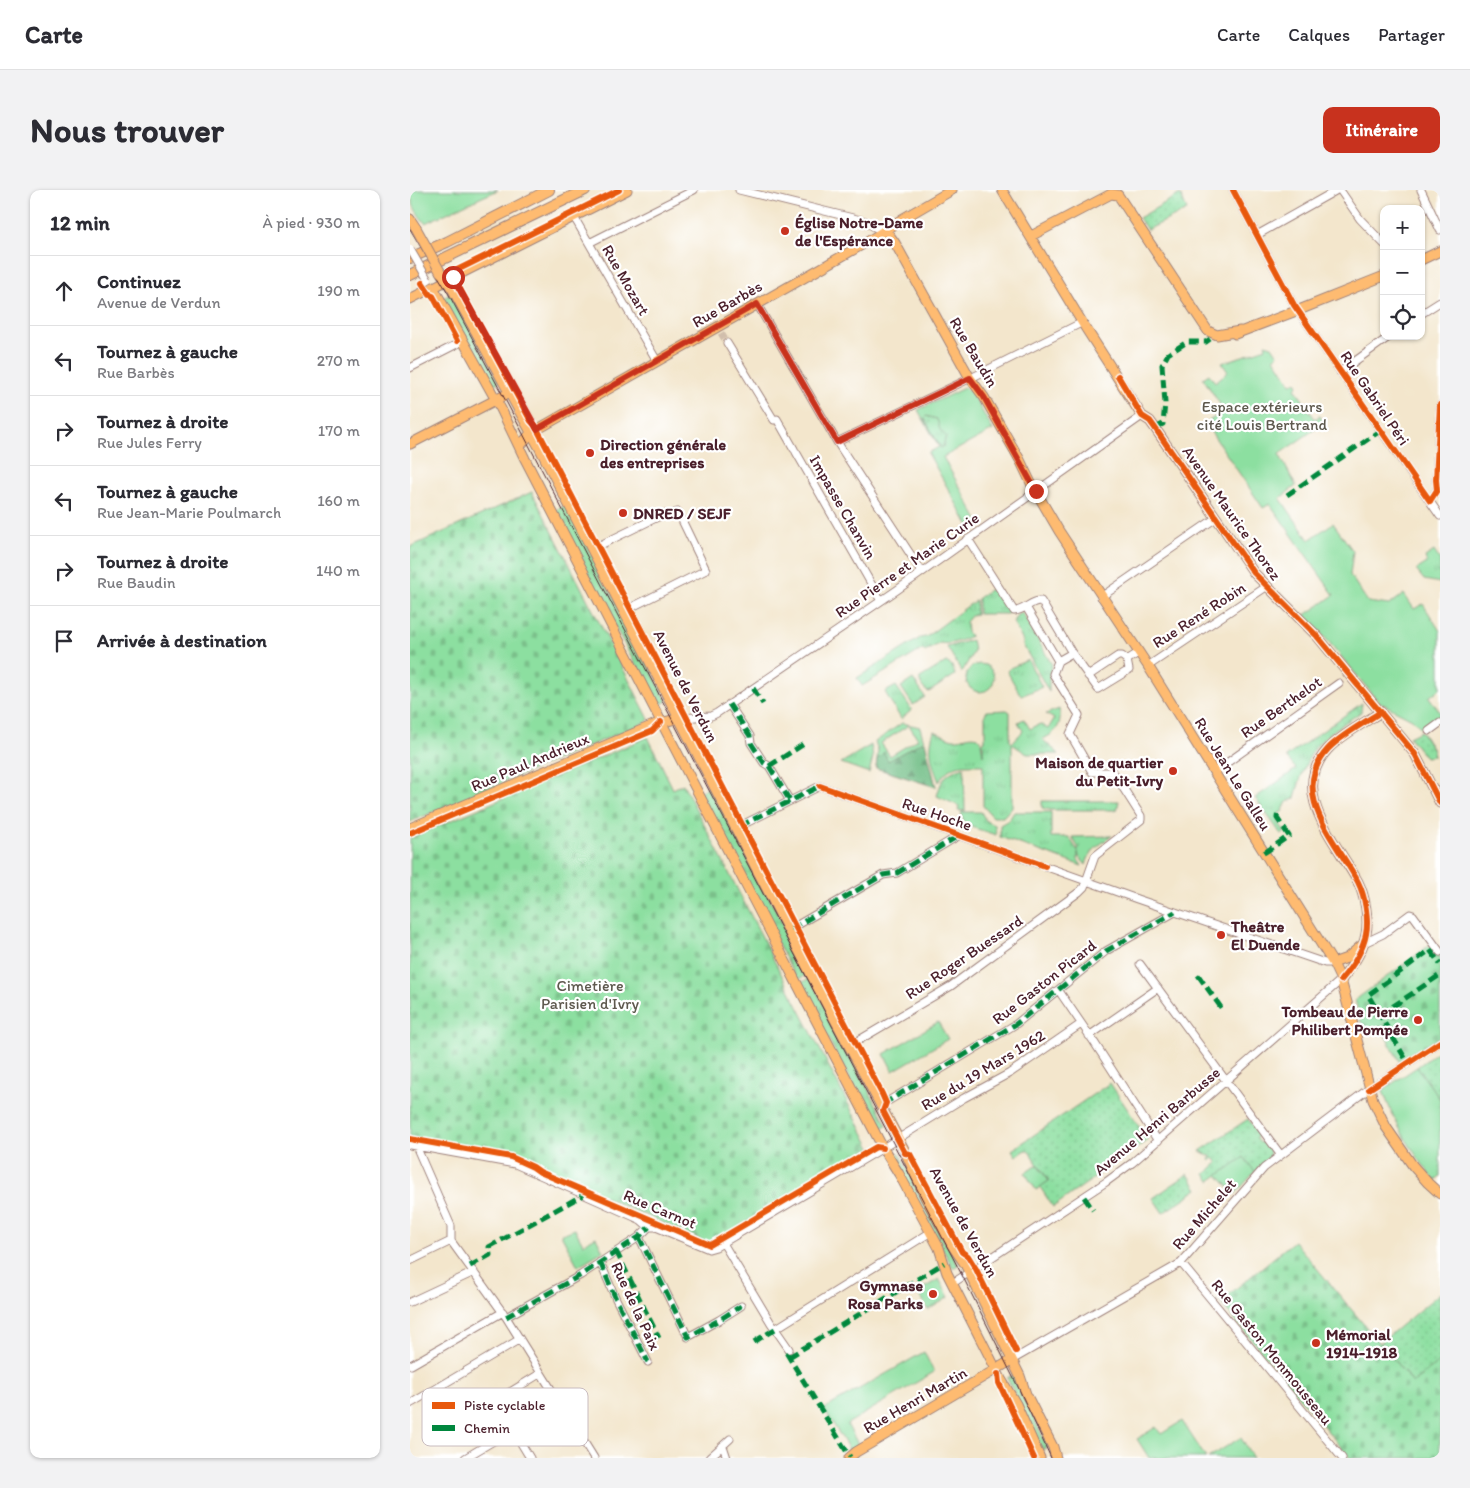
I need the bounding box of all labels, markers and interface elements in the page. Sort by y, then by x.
text: Carte [25,20,83,49]
text: Carte [1217,24,1260,46]
text: Calques [1288,24,1350,46]
text: Partager [1378,24,1445,46]
button: Itinéraire [1323,107,1440,153]
text: Nous trouver [30,109,224,151]
map controls [1380,205,1425,340]
button: + [1380,205,1425,250]
text: 12 min [50,210,110,235]
text: À pied · 930 m [262,213,360,232]
place label: Église Notre-Dame de l'Espérance [795,213,924,251]
marker: Église Notre-Dame de l'Espérance [779,225,791,237]
street label: Rue Mozart [598,241,654,319]
button: − [1380,250,1425,295]
route start [442,266,465,289]
text: Continuez [97,270,181,293]
street label: Rue Barbès [689,276,765,332]
icon: ahead [50,277,78,305]
text: 190 m [317,281,360,300]
text: Avenue de Verdun [97,293,220,312]
button: locate [1380,295,1425,340]
street label: Rue Baudin [946,313,1003,391]
text: Tournez à gauche [97,340,238,363]
icon: left [50,347,78,375]
street label: Rue Gabriel Péri [1336,347,1414,449]
text: 270 m [317,351,360,370]
text: Rue Barbès [97,363,175,382]
park label: Espace extérieurs cité Louis Bertrand [1197,397,1327,434]
text: Tournez à droite [97,410,229,433]
icon: right [50,417,78,445]
text: 170 m [318,421,360,440]
text: Rue Jules Ferry [97,433,202,452]
place label: Direction générale des entreprises [600,435,727,473]
street label: Avenue Maurice Thorez [1179,442,1286,584]
marker: Direction générale des entreprises [584,447,596,459]
street label: Impasse Chanvin [806,452,881,563]
text: Tournez à gauche [97,480,238,503]
route end [1025,480,1048,503]
icon: left [50,487,78,515]
text: 160 m [317,491,360,510]
text: Rue Jean-Marie Poulmarch [97,503,281,522]
place label: DNRED / SEJF [633,504,732,523]
marker: DNRED / SEJF [617,507,629,519]
street label: Rue Pierre et Marie Curie [831,508,983,622]
text: Tournez à droite [97,550,229,573]
icon: right [50,557,78,585]
text: 140 m [316,561,360,580]
text: Rue Baudin [97,573,175,592]
street label: Rue René Robin [1149,578,1249,652]
icon: arrive [50,627,78,655]
street label: Avenue de Verdun [650,627,722,745]
text: Arrivée à destination [97,629,267,652]
street label: Rue Berthelot [1237,672,1325,742]
street label: Rue Jean Le Galleu [1191,714,1276,834]
street label: Rue Paul Andrieux [468,728,592,795]
place label: Maison de quartier du Petit-Ivry [1035,753,1164,791]
marker: Maison de quartier du Petit-Ivry [1167,765,1179,777]
street label: Rue Hoche [900,793,974,835]
street label: Rue Roger Buessard [902,911,1027,1003]
place label: Theâtre El Duende [1230,917,1300,954]
marker: Theâtre El Duende [1215,929,1227,941]
street label: Rue Gaston Picard [988,935,1100,1029]
park label: Cimetière Parisien d'Ivry [541,976,639,1013]
place label: Tombeau de Pierre Philibert Pompée [1281,1002,1408,1040]
marker: Tombeau de Pierre Philibert Pompée [1412,1014,1424,1026]
street label: Rue du 19 Mars 1962 [918,1025,1049,1114]
street label: Avenue Henri Barbusse [1090,1063,1224,1179]
street label: Avenue de Verdun [926,1163,1002,1281]
street label: Rue Michelet [1168,1175,1240,1253]
street label: Rue Carnot [621,1185,699,1233]
street label: Rue de la Paix [607,1259,665,1353]
street label: Rue Gaston Monmousseau [1207,1275,1337,1429]
place label: Gymnase Rosa Parks [848,1276,923,1313]
marker: Gymnase Rosa Parks [927,1288,939,1300]
place label: Mémorial 1914-1918 [1326,1325,1397,1362]
marker: Mémorial 1914-1918 [1310,1337,1322,1349]
street label: Rue Henri Martin [860,1362,971,1437]
legend [422,1388,588,1446]
text: Piste cyclable [464,1397,546,1414]
text: Chemin [464,1420,510,1437]

